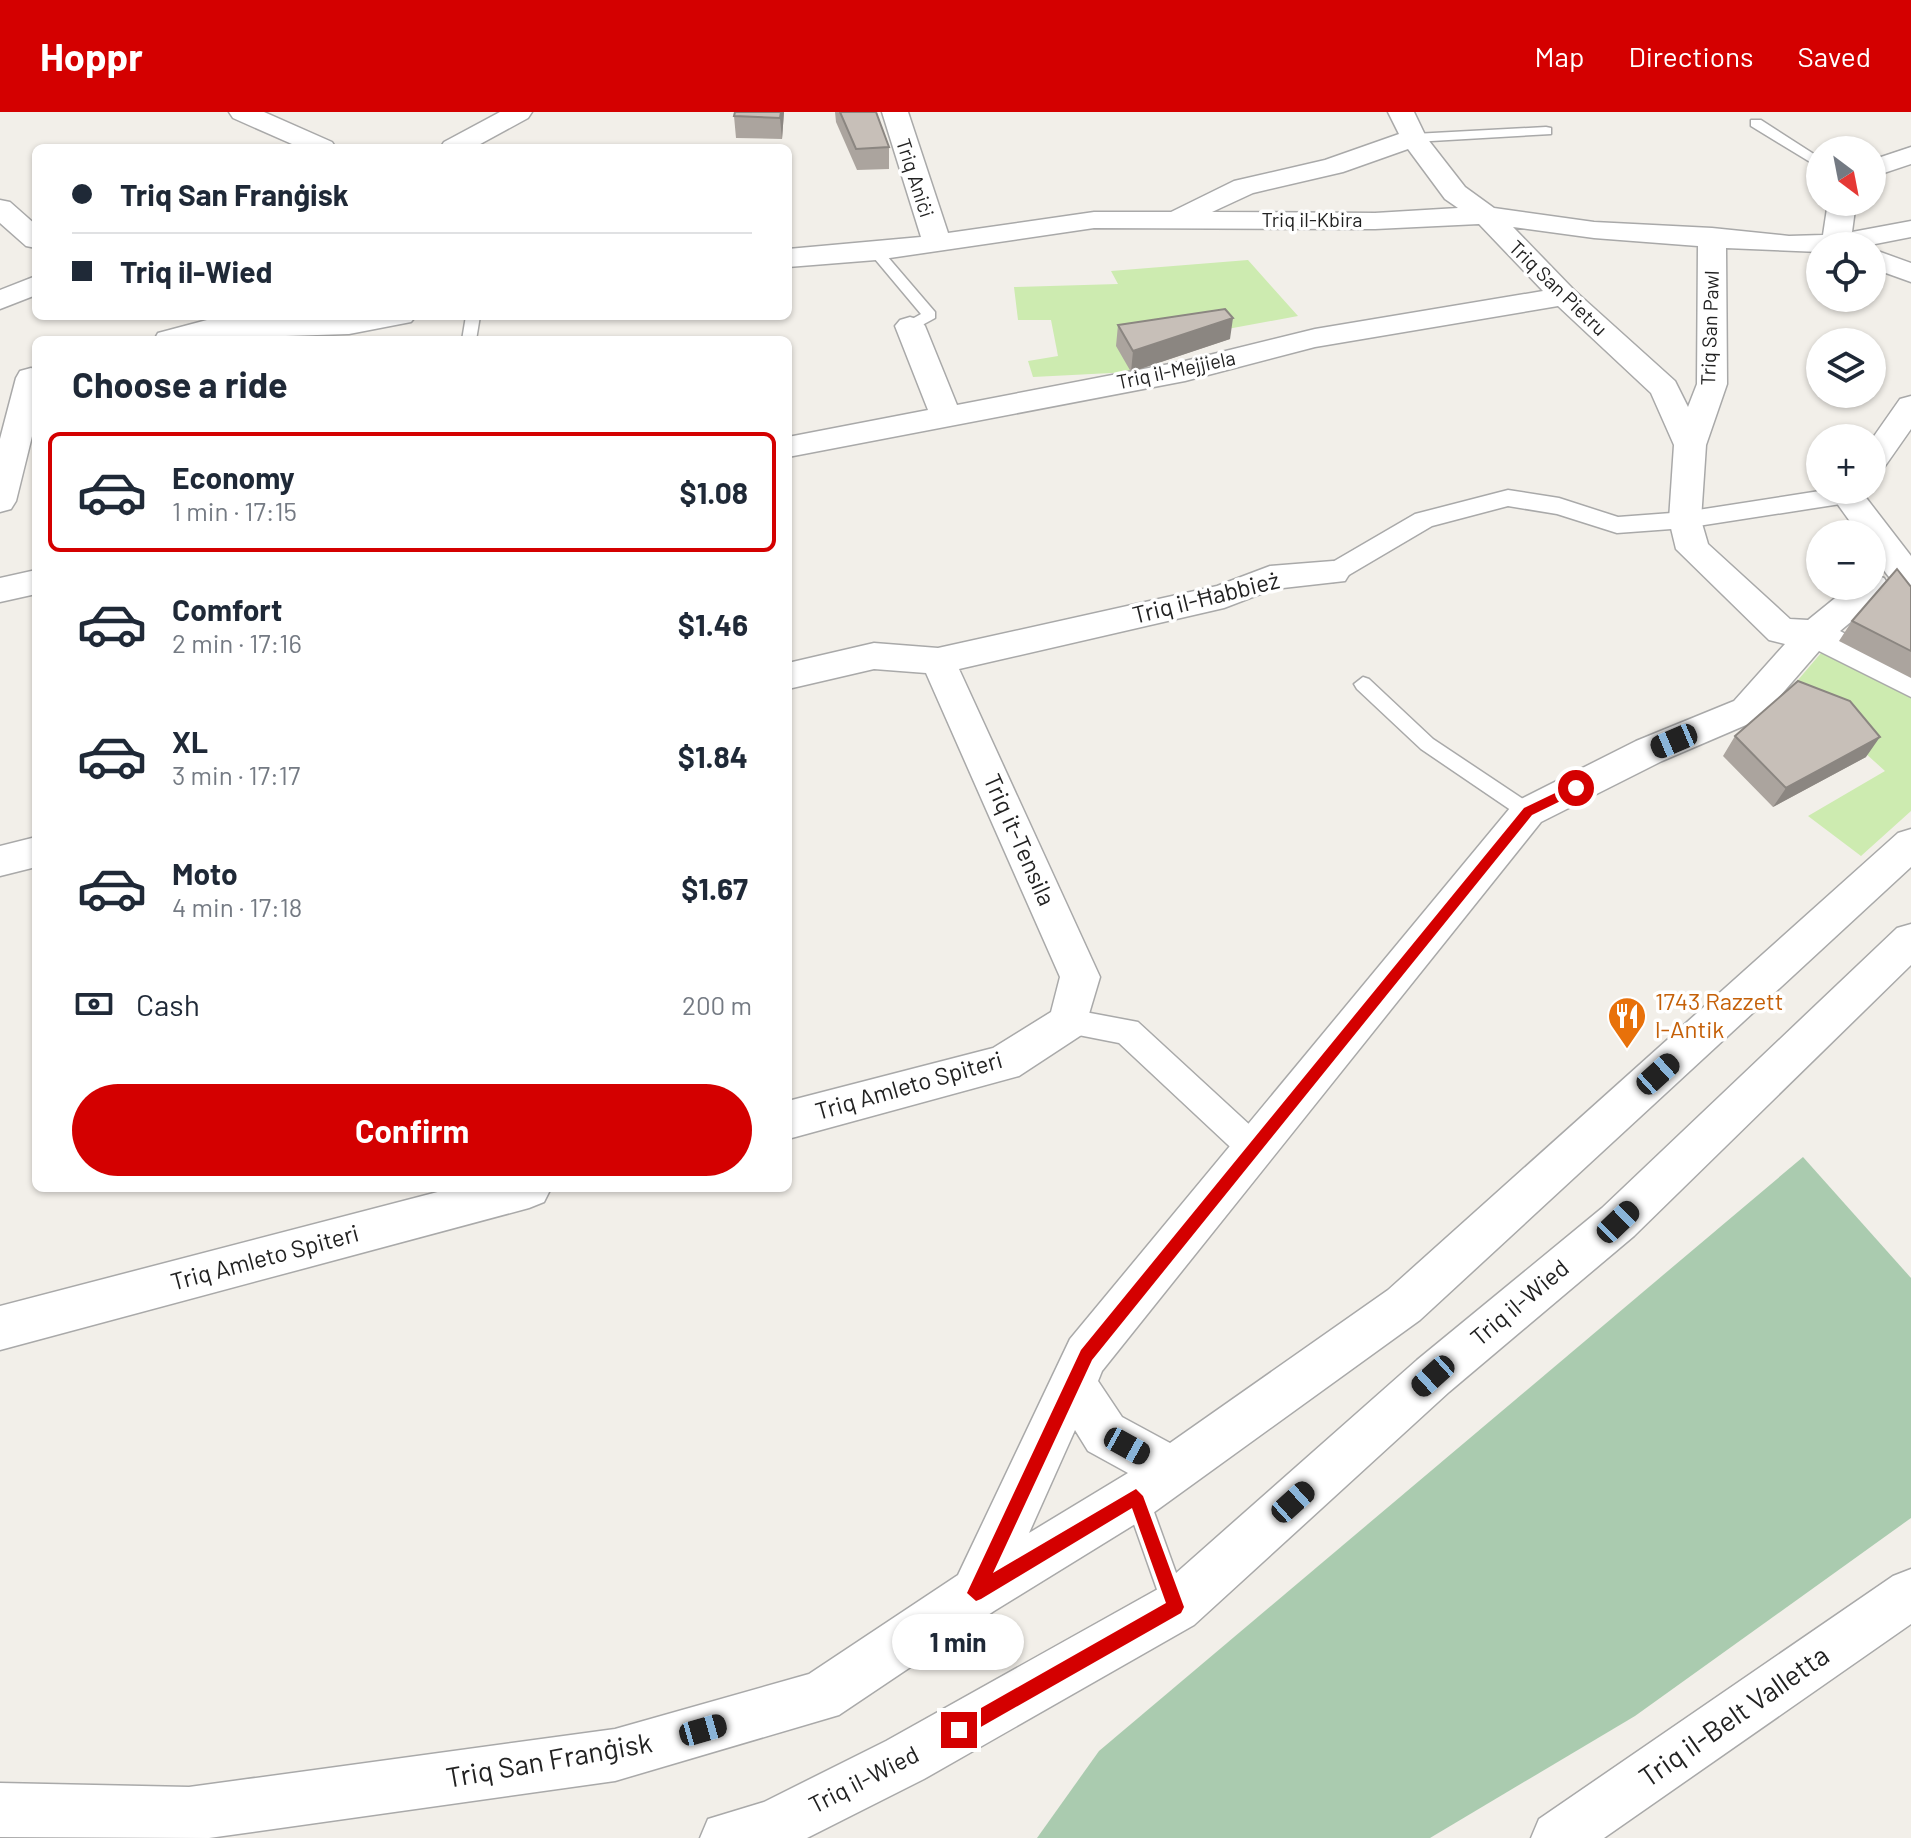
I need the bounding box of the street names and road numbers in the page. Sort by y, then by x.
street label: Triq Aniċi [892,135,940,220]
street label: Triq il-Kbira [1261,207,1363,231]
street label: Triq San Pietru [1505,234,1613,340]
street label: Triq San Pawl [1695,270,1723,386]
street label: Triq il-Mejjiela [1114,345,1237,393]
street label: Triq il-Ħabbież [1129,564,1282,629]
street label: Triq it-Tensila [978,769,1062,910]
street label: Triq Amleto Spiteri [812,1044,1006,1125]
street label: Triq Amleto Spiteri [167,1218,362,1296]
street label: Triq il-Wied [1464,1252,1574,1351]
street label: Triq il-Belt Valletta [1632,1637,1835,1793]
street label: Triq San Franġisk [443,1724,655,1794]
street label: Triq il-Wied [804,1739,923,1819]

